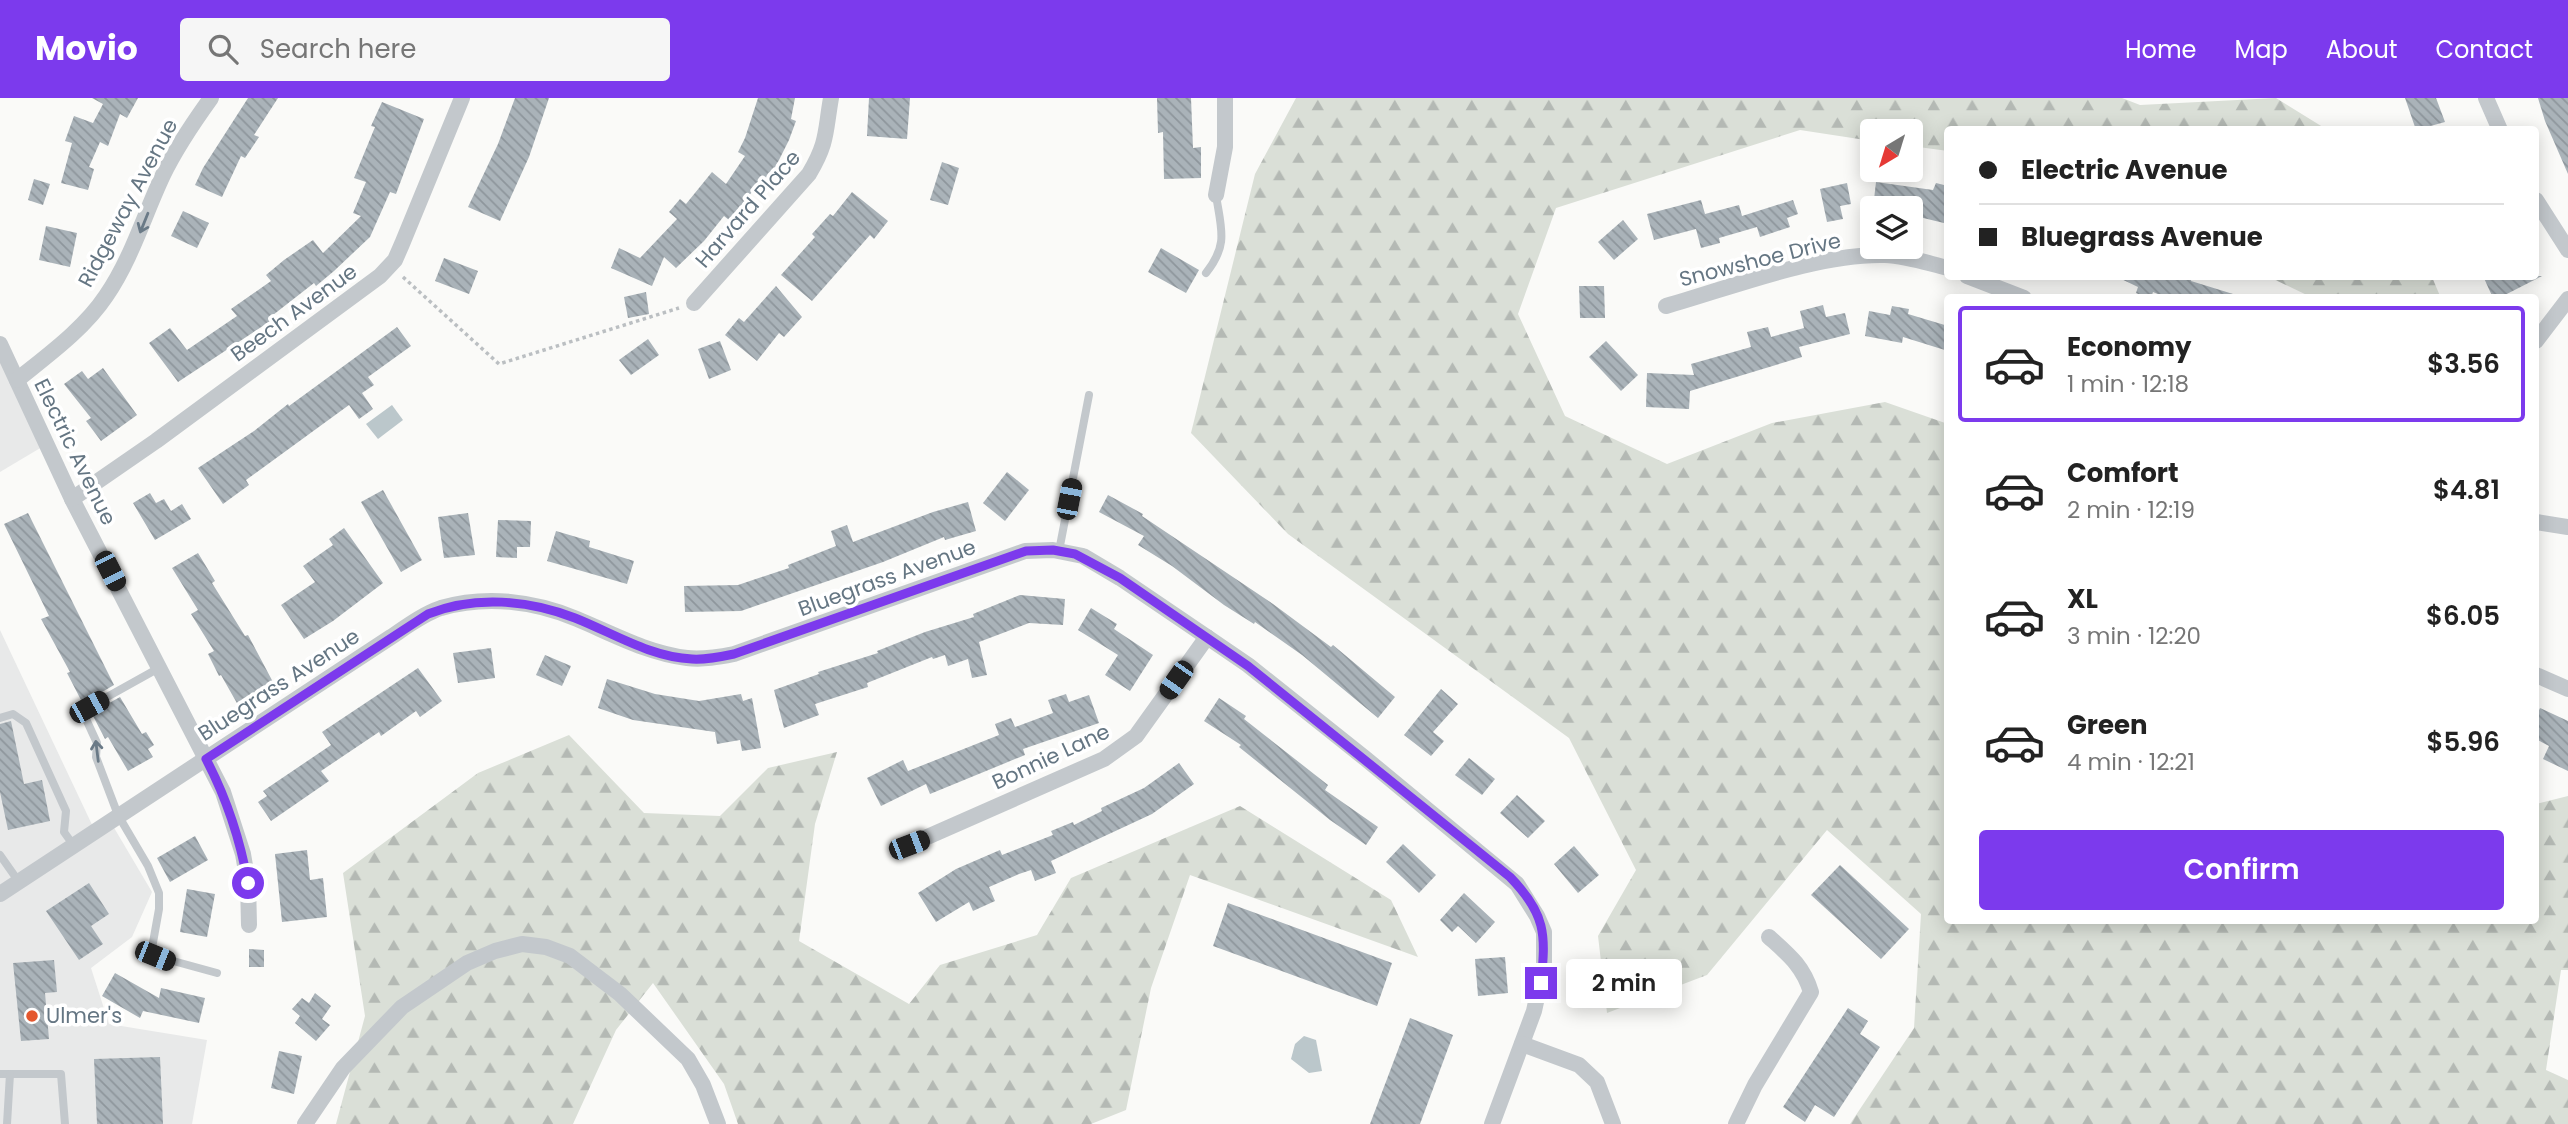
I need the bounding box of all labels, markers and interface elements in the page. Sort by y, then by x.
search box [180,18,670,81]
text: Movio [35,25,138,72]
icon: search [204,30,242,68]
text: Search here [260,31,416,67]
text: Home [2125,33,2197,66]
text: Map [2235,33,2288,66]
text: About [2326,33,2397,66]
text: Contact [2435,33,2533,66]
street label: Ridgeway Avenue [71,113,184,292]
north arrow [1860,119,1923,182]
map controls [1860,119,1923,259]
street label: Harvard Place [688,144,807,274]
text: Electric Avenue [2021,152,2228,188]
button: layers [1860,196,1923,259]
one-way arrow [137,211,150,233]
text: Bluegrass Avenue [2021,219,2263,255]
street label: Snowshoe Drive [1676,225,1844,294]
street label: Beech Avenue [225,257,363,368]
text: Economy [2067,329,2191,365]
icon: car [1983,333,2046,396]
text: $3.56 [2427,346,2500,382]
text: 1 min · 12:18 [2067,368,2189,400]
street label: Electric Avenue [27,374,123,530]
text: Comfort [2067,455,2179,491]
icon: car [1983,459,2046,522]
text: $4.81 [2433,472,2500,508]
car [1055,476,1084,522]
text: 2 min · 12:19 [2067,494,2195,526]
street label: Bluegrass Avenue [794,532,980,623]
car [92,548,129,594]
text: XL [2067,581,2098,617]
icon: car [1983,585,2046,648]
text: $6.05 [2426,598,2500,634]
text: 3 min · 12:20 [2067,620,2201,652]
street label: Bluegrass Avenue [192,621,365,748]
car [1156,657,1197,703]
car [66,688,113,726]
text: Green [2067,707,2148,743]
icon: car [1983,711,2046,774]
street label: Bonnie Lane [987,717,1114,796]
text: $5.96 [2427,724,2500,760]
one-way arrow [90,740,103,763]
text: 4 min · 12:21 [2067,746,2195,778]
car [886,828,933,862]
button: Confirm [1979,830,2504,910]
route start [232,867,264,899]
car [132,938,179,974]
callout: 2 min [1566,958,1681,1008]
route end [1525,967,1557,999]
text: 2 min [1592,967,1656,999]
place label: Ulmer's [46,1001,122,1030]
marker: Ulmer's [24,1008,40,1024]

